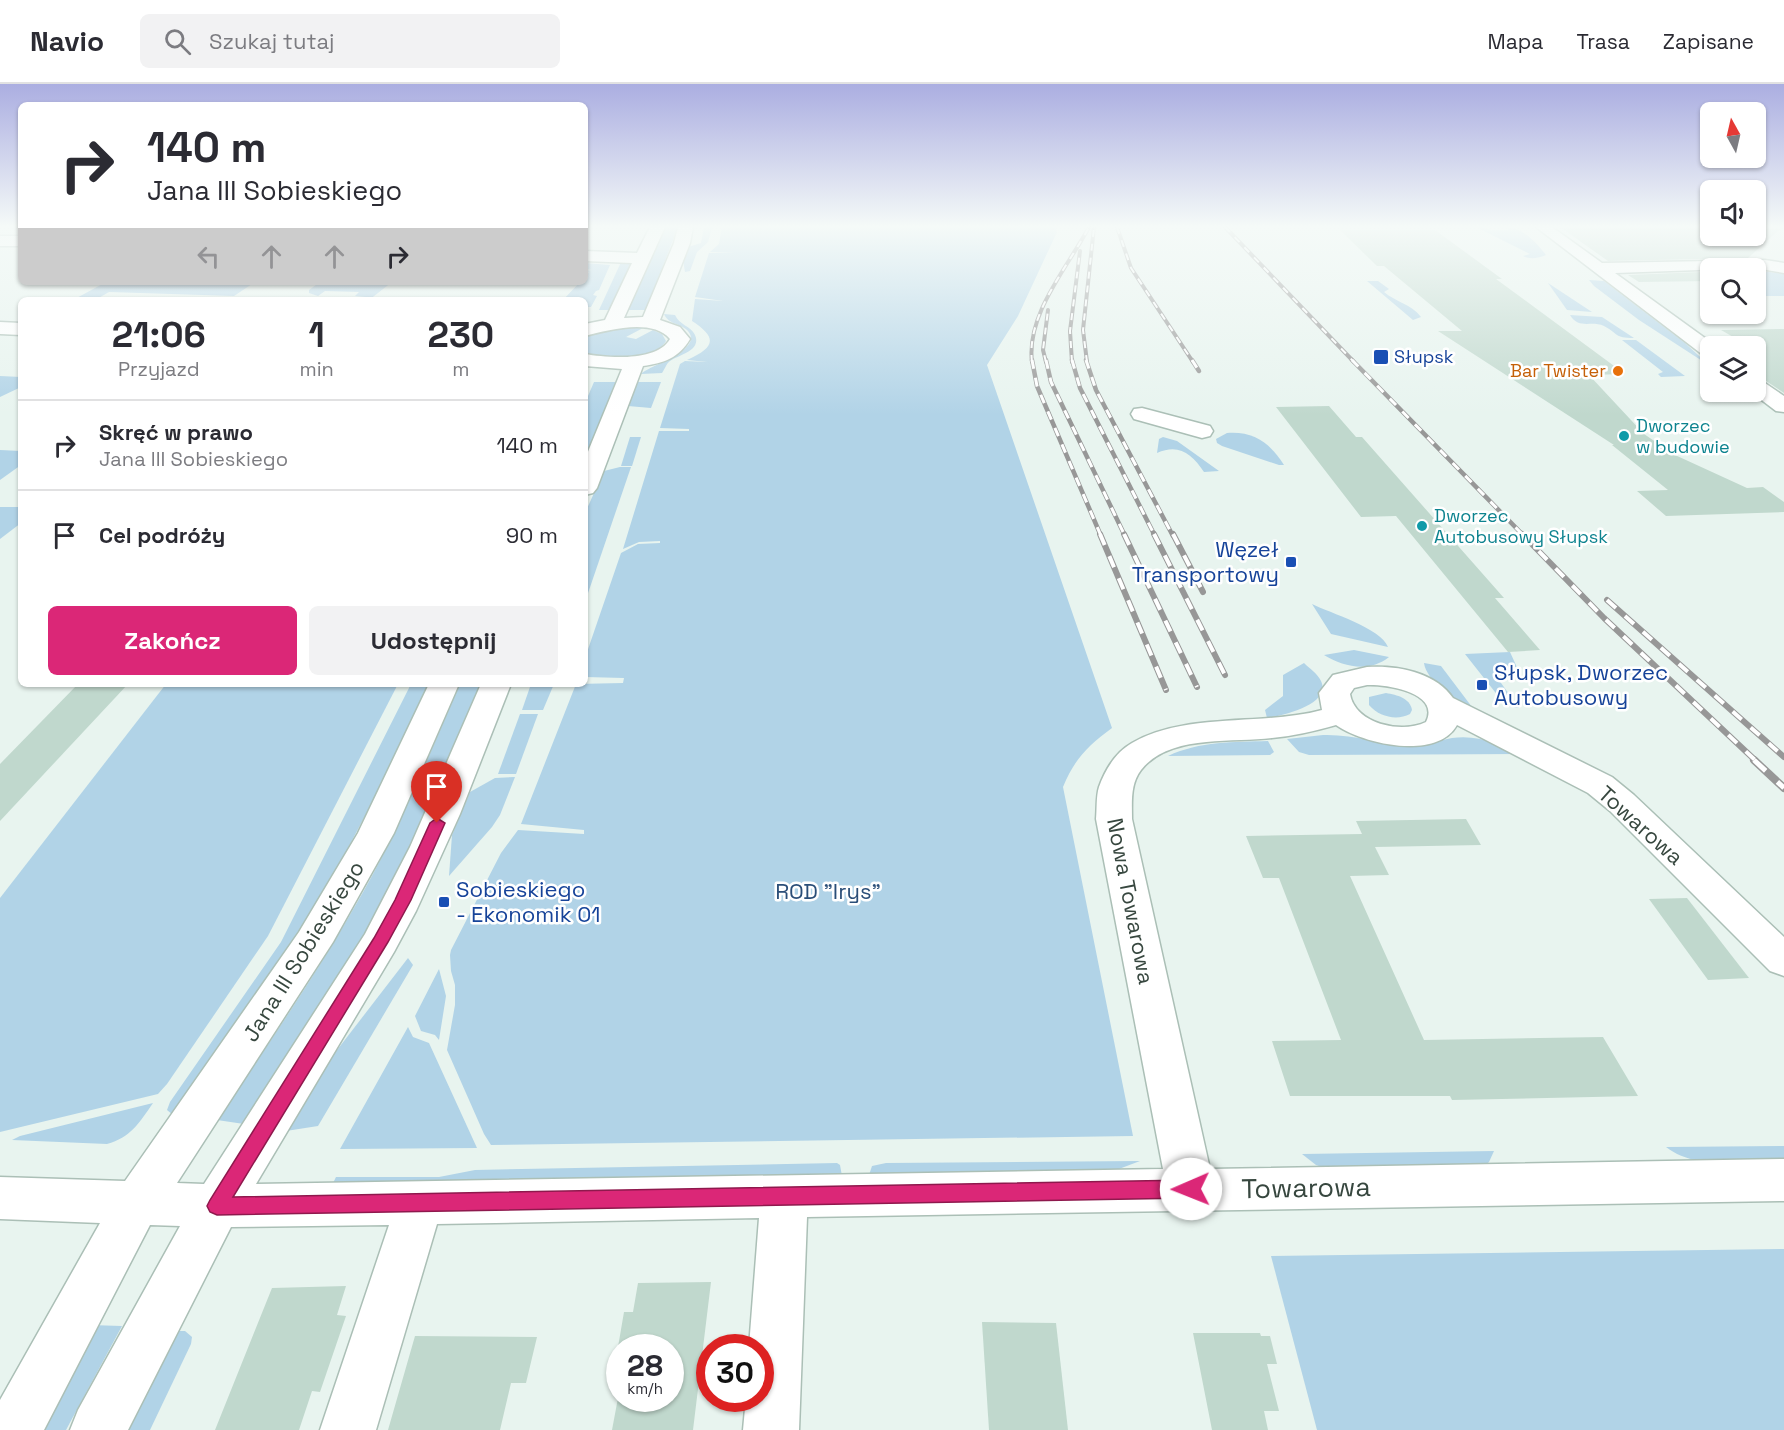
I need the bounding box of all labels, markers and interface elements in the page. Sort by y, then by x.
search box [140,14,560,68]
text: Navio [30,23,104,59]
icon: search [161,25,194,58]
text: Szukaj tutaj [209,27,335,55]
text: Mapa [1488,28,1543,55]
text: Trasa [1576,28,1630,55]
text: Zapisane [1663,28,1754,55]
north arrow [1700,102,1766,168]
map controls [1700,102,1766,402]
text: 140 m [147,121,266,174]
icon: right [48,126,126,204]
text: Jana III Sobieskiego [147,173,402,208]
button: sound [1700,180,1766,246]
icon: left [192,240,225,273]
icon: ahead [255,240,288,273]
icon: ahead [318,240,351,273]
icon: right [381,240,414,273]
button: search [1700,258,1766,324]
text: 21:06 [112,312,206,358]
text: 1 [309,312,325,358]
text: 230 [428,312,494,358]
button: layers [1700,336,1766,402]
place label: Słupsk [1394,345,1454,368]
marker: Słupsk [1372,348,1390,366]
text: Przyjazd [118,356,200,382]
text: min [299,356,334,382]
text: m [452,356,470,382]
place label: Bar Twister [1510,359,1606,382]
marker: Bar Twister [1611,364,1625,378]
place label: Dworzec w budowie [1636,414,1730,458]
text: Skręć w prawo [99,418,253,446]
icon: right [48,429,81,462]
marker: Dworzec w budowie [1617,429,1631,443]
text: 140 m [496,431,558,459]
text: Jana III Sobieskiego [99,446,288,472]
place label: Dworzec Autobusowy Słupsk [1434,504,1608,548]
icon: arrive [48,519,81,552]
marker: Dworzec Autobusowy Słupsk [1415,519,1429,533]
text: Cel podróży [99,521,225,549]
text: 90 m [506,521,558,549]
place label: Węzeł Transportowy [1132,535,1279,588]
marker: Węzeł Transportowy [1284,555,1298,569]
button: Zakończ [48,606,297,675]
button: Udostępnij [309,606,558,675]
place label: Słupsk, Dworzec Autobusowy [1494,658,1668,711]
marker: Słupsk, Dworzec Autobusowy [1475,678,1489,692]
pin [411,761,462,823]
icon: arrive [420,770,453,803]
street label: Towarowa [1592,779,1690,871]
street label: Nowa Towarowa [1101,816,1161,987]
street label: Jana III Sobieskiego [236,855,370,1047]
place label: Sobieskiego - Ekonomik 01 [456,875,600,928]
park label: ROD "Irys" [775,877,881,905]
marker: Sobieskiego - Ekonomik 01 [437,895,451,909]
position arrow [1159,1157,1223,1221]
street label: Towarowa [1241,1169,1371,1206]
speed limit sign: 30 [696,1334,774,1412]
text: 28 [627,1346,663,1385]
text: km/h [627,1379,663,1398]

